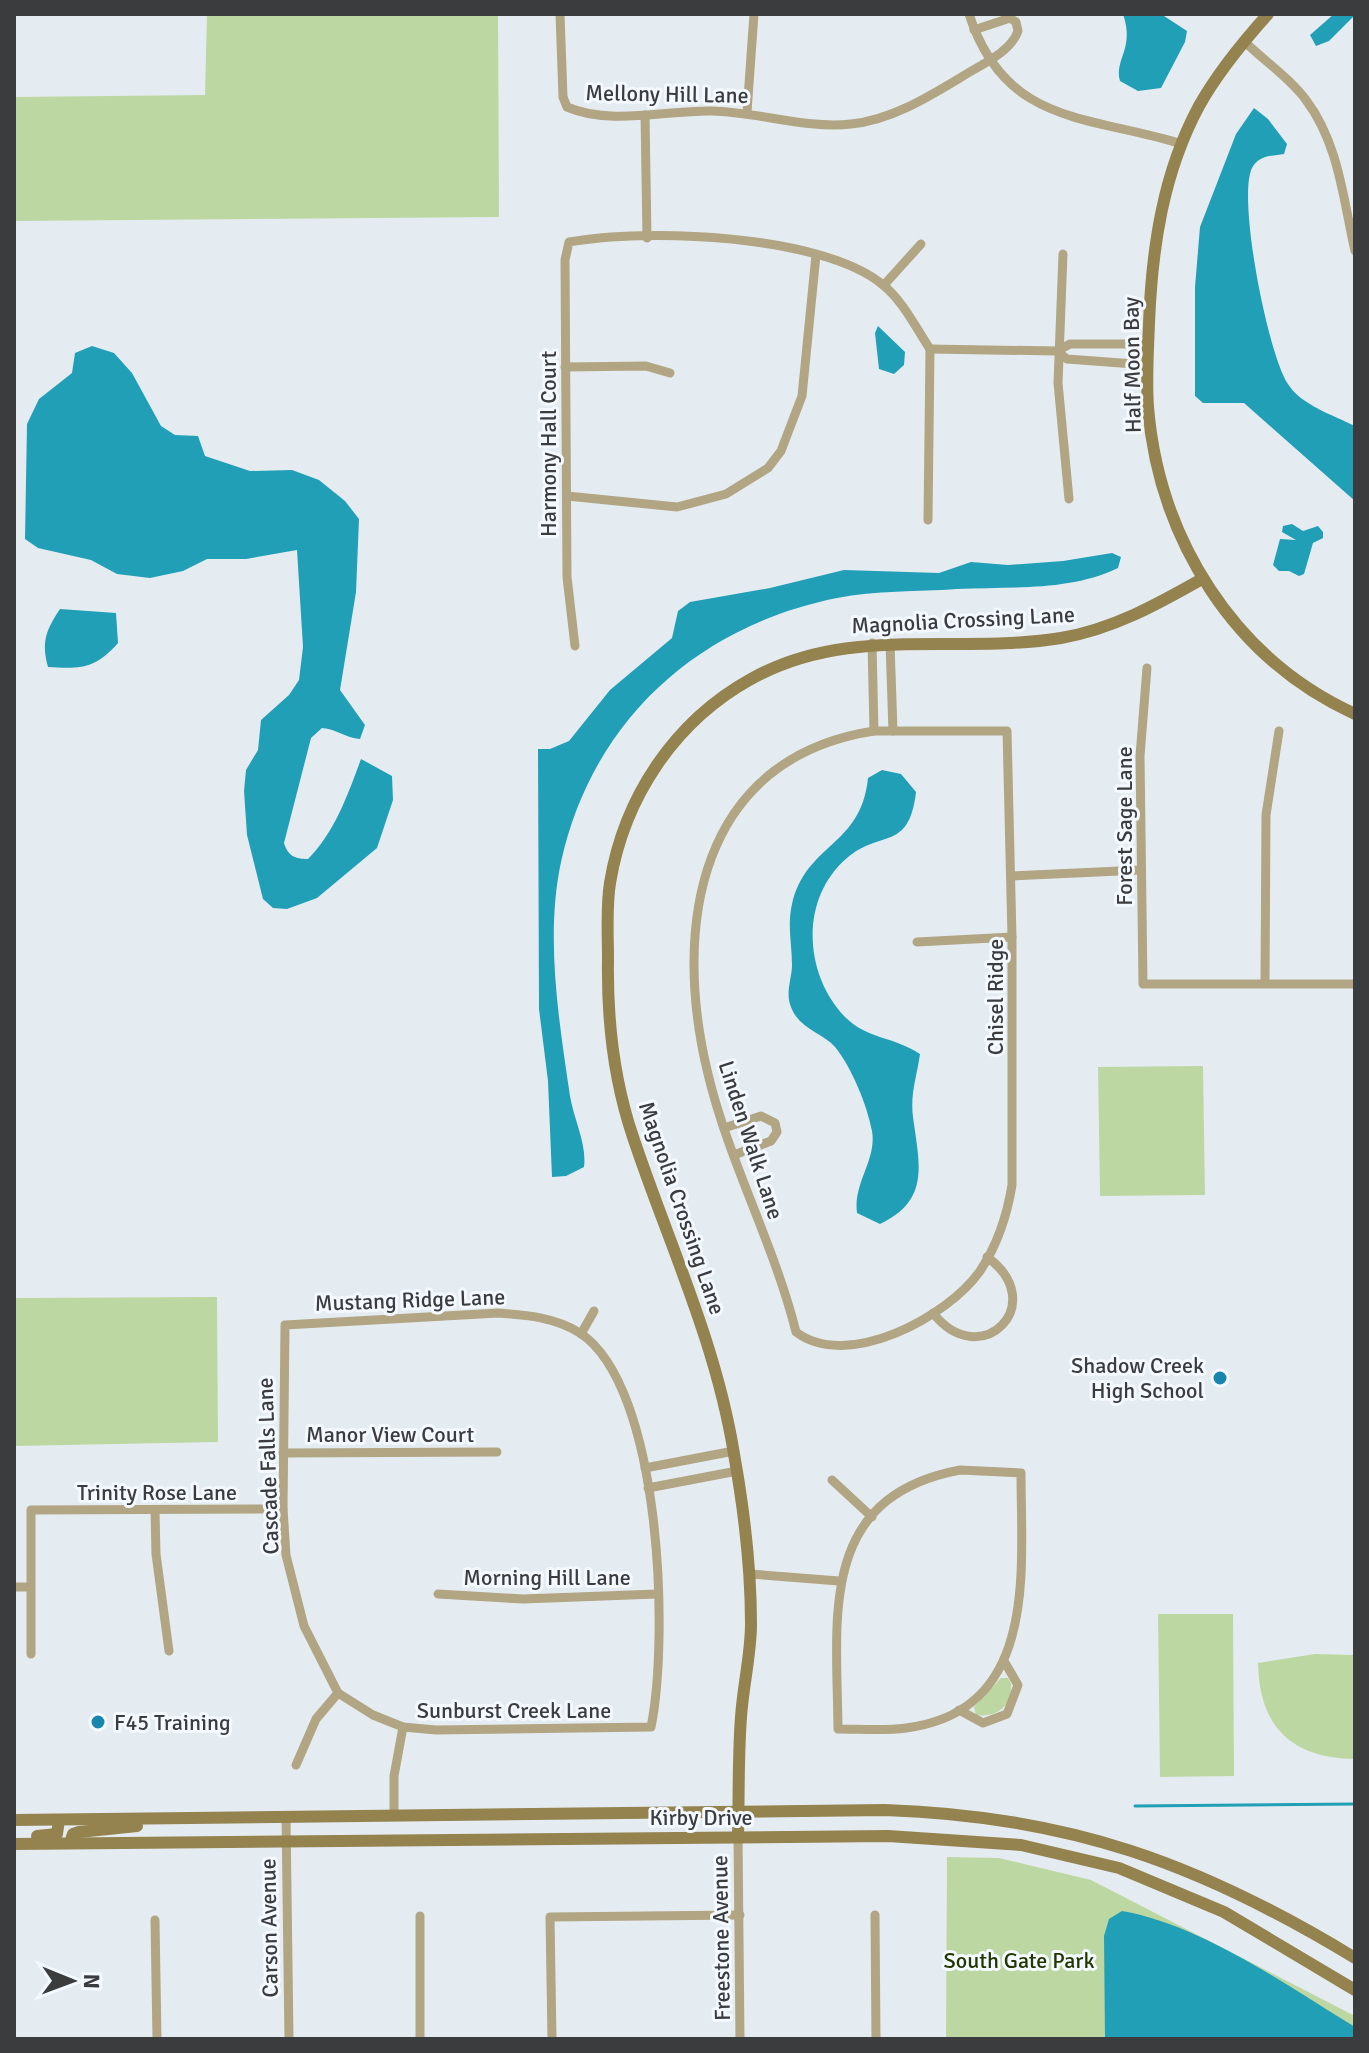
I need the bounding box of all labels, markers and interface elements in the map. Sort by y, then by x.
street label: Mellony Hill Lane [585,79,749,109]
street label: Half Moon Bay [1117,296,1147,433]
street label: Harmony Hall Court [535,351,562,537]
street label: Magnolia Crossing Lane [851,601,1075,639]
street label: Forest Sage Lane [1111,746,1138,906]
street label: Chisel Ridge [982,939,1009,1055]
street label: Linden Walk Lane [713,1057,789,1223]
street label: Magnolia Crossing Lane [633,1098,731,1318]
street label: Mustang Ridge Lane [314,1283,506,1317]
place label: Shadow Creek High School [1071,1352,1204,1404]
marker: Shadow Creek High School [1211,1369,1229,1387]
street label: Cascade Falls Lane [251,1377,285,1555]
street label: Manor View Court [306,1421,474,1448]
street label: Trinity Rose Lane [77,1479,237,1506]
street label: Morning Hill Lane [463,1564,631,1591]
street label: Sunburst Creek Lane [417,1697,611,1724]
place label: F45 Training [114,1709,231,1736]
marker: F45 Training [89,1713,107,1731]
street label: Kirby Drive [649,1804,753,1831]
street label: Freestone Avenue [706,1855,736,2021]
street label: Carson Avenue [254,1858,284,1998]
north arrow [32,1941,112,2021]
park label: South Gate Park [944,1947,1094,1974]
text: N [78,1973,105,1989]

